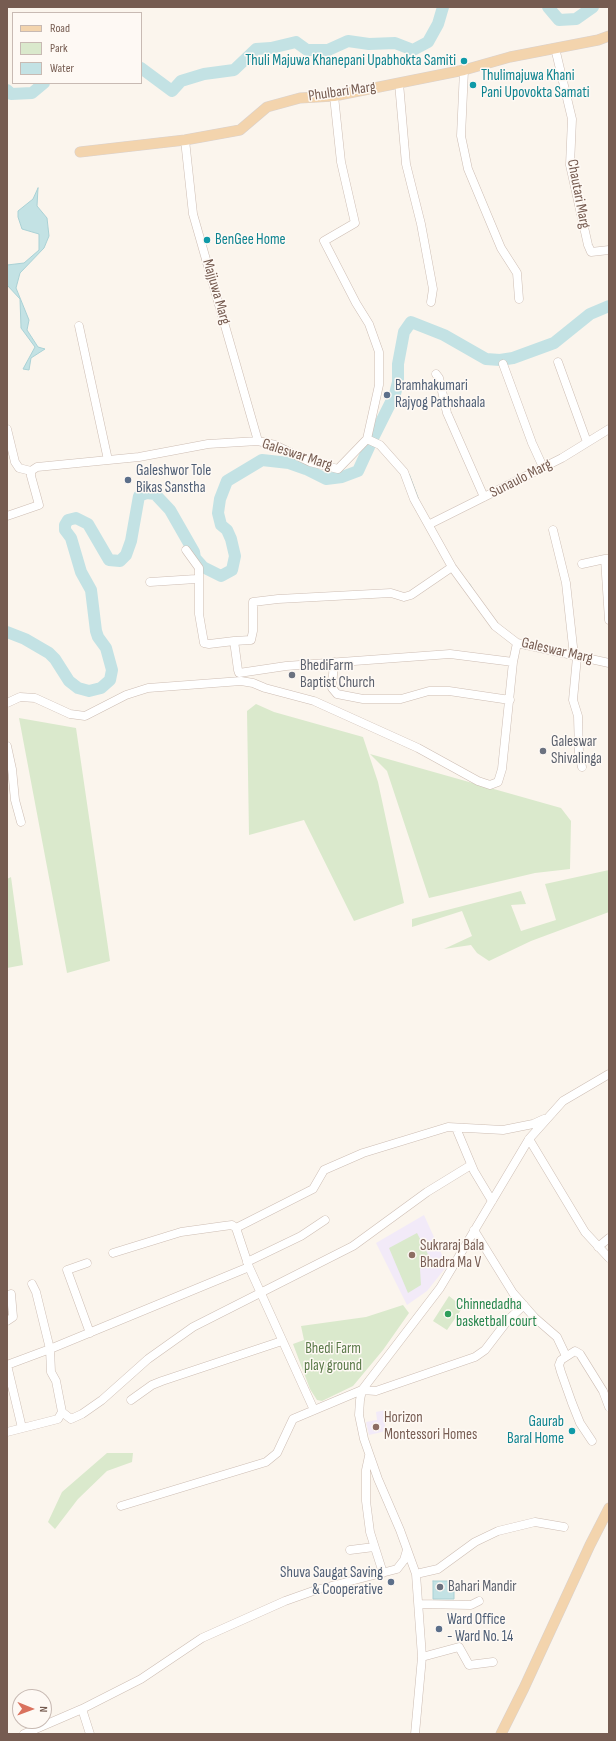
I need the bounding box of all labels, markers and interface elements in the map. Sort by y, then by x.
legend [12,12,142,84]
text: Road [50,21,70,36]
text: Park [50,41,68,56]
place label: Thuli Majuwa Khanepani Upabhokta Samiti [245,52,456,70]
marker: Thuli Majuwa Khanepani Upabhokta Samiti [459,56,469,66]
text: Water [50,61,74,76]
place label: Thulimajuwa Khani Pani Upovokta Samati [481,67,590,102]
street label: Phulbari Marg [307,78,377,106]
marker: Thulimajuwa Khani Pani Upovokta Samati [468,80,478,90]
street label: Chautari Marg [562,158,594,230]
place label: BenGee Home [215,231,286,249]
marker: BenGee Home [202,235,212,245]
street label: Majjuwa Marg [198,257,234,327]
place label: Bramhakumari Rajyog Pathshaala [395,377,485,412]
marker: Bramhakumari Rajyog Pathshaala [382,390,392,400]
street label: Galeswar Marg [260,435,334,475]
street label: Sunaulo Marg [487,456,555,502]
place label: Galeshwor Tole Bikas Sanstha [136,462,211,497]
marker: Galeshwor Tole Bikas Sanstha [123,475,133,485]
street label: Galeswar Marg [520,634,594,668]
place label: BhediFarm Baptist Church [300,657,375,692]
marker: BhediFarm Baptist Church [287,670,297,680]
place label: Galeswar Shivalinga [551,733,602,768]
marker: Galeswar Shivalinga [538,746,548,756]
place label: Sukraraj Bala Bhadra Ma V [420,1237,484,1272]
marker: Sukraraj Bala Bhadra Ma V [407,1250,417,1260]
place label: Chinnedadha basketball court [456,1296,537,1331]
marker: Chinnedadha basketball court [443,1309,453,1319]
park label: Bhedi Farm play ground [304,1340,362,1375]
place label: Horizon Montessori Homes [384,1409,477,1444]
place label: Gaurab Baral Home [507,1413,564,1448]
marker: Horizon Montessori Homes [371,1422,381,1432]
marker: Gaurab Baral Home [567,1426,577,1436]
place label: Shuva Saugat Saving & Cooperative [280,1564,383,1599]
marker: Shuva Saugat Saving & Cooperative [386,1577,396,1587]
place label: Bahari Mandir [448,1578,517,1596]
marker: Bahari Mandir [435,1582,445,1592]
place label: Ward Office - Ward No. 14 [447,1611,513,1646]
marker: Ward Office - Ward No. 14 [434,1624,444,1634]
north arrow [12,1689,52,1729]
text: N [37,1706,50,1712]

